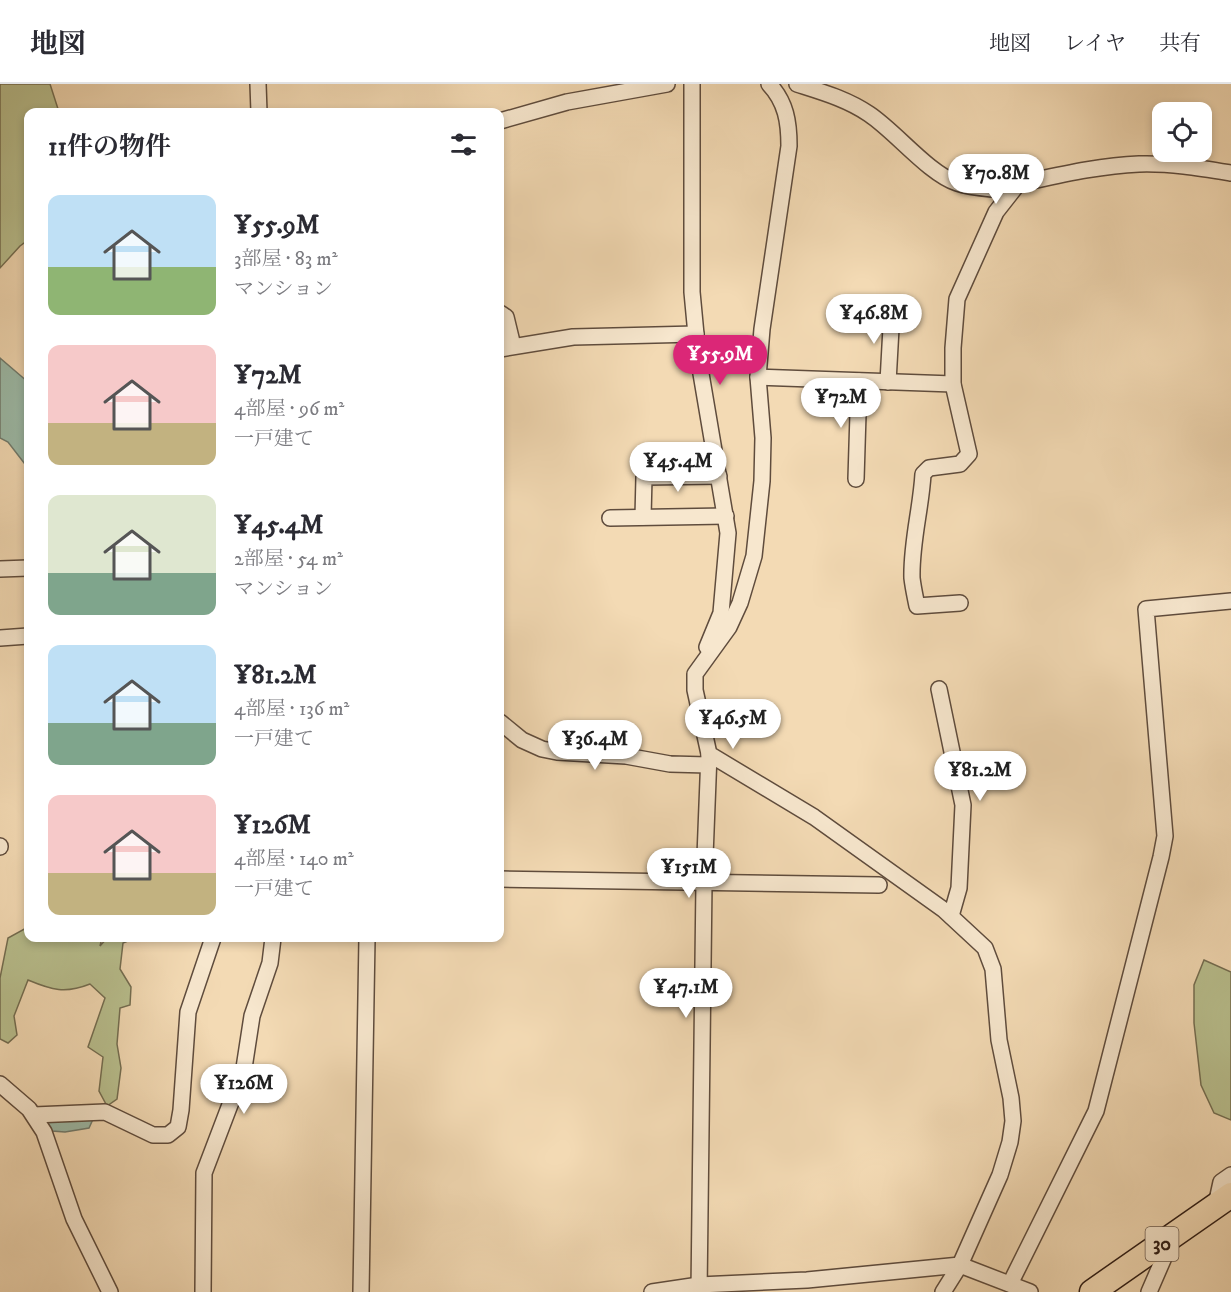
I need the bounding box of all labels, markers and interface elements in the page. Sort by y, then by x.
text: 地図 [30,27,86,62]
text: 地図 [989,31,1031,57]
text: レイヤ [1064,31,1126,57]
text: 共有 [1159,31,1201,57]
map controls [1152,102,1212,162]
button: locate [1152,102,1212,162]
icon: filters [447,128,480,161]
text: 11件の物件 [48,131,171,164]
pin: ¥70.8M [947,154,1045,205]
text: ¥70.8M [962,161,1030,186]
text: ¥55.9M [234,209,319,242]
icon: home [96,219,168,291]
text: 3部屋 · 83 m² [234,247,338,272]
text: マンション [234,277,333,302]
pin: ¥46.8M [825,294,923,345]
text: ¥46.8M [840,301,908,326]
pin: ¥55.9M [671,335,769,386]
text: ¥55.9M [687,342,753,367]
text: ¥72M [234,359,302,392]
icon: home [96,369,168,441]
pin: ¥72M [805,378,877,429]
text: ¥72M [815,385,867,410]
text: 4部屋 · 96 m² [234,397,344,422]
text: 一戸建て [234,427,314,452]
pin: ¥45.4M [629,442,727,493]
text: ¥45.4M [644,449,712,474]
text: ¥45.4M [234,509,324,542]
icon: home [96,519,168,591]
text: 2部屋 · 54 m² [234,547,343,572]
text: マンション [234,577,333,602]
text: ¥81.2M [234,659,317,692]
icon: home [96,669,168,741]
text: 4部屋 · 136 m² [234,697,349,722]
pin: ¥46.5M [684,699,782,750]
text: ¥46.5M [699,706,767,731]
pin: ¥36.4M [546,720,644,771]
text: 一戸建て [234,727,314,752]
text: ¥36.4M [562,727,628,752]
pin: ¥81.2M [931,751,1029,802]
text: ¥81.2M [948,758,1012,783]
text: ¥126M [234,809,311,842]
icon: home [96,819,168,891]
text: 4部屋 · 140 m² [234,847,354,872]
pin: ¥151M [647,848,731,899]
text: ¥151M [661,855,717,880]
text: 一戸建て [234,877,314,902]
pin: ¥47.1M [637,968,735,1019]
text: ¥47.1M [653,975,719,1000]
pin: ¥126M [202,1064,286,1115]
text: ¥126M [214,1071,274,1096]
road number: 30 [1146,1227,1178,1261]

